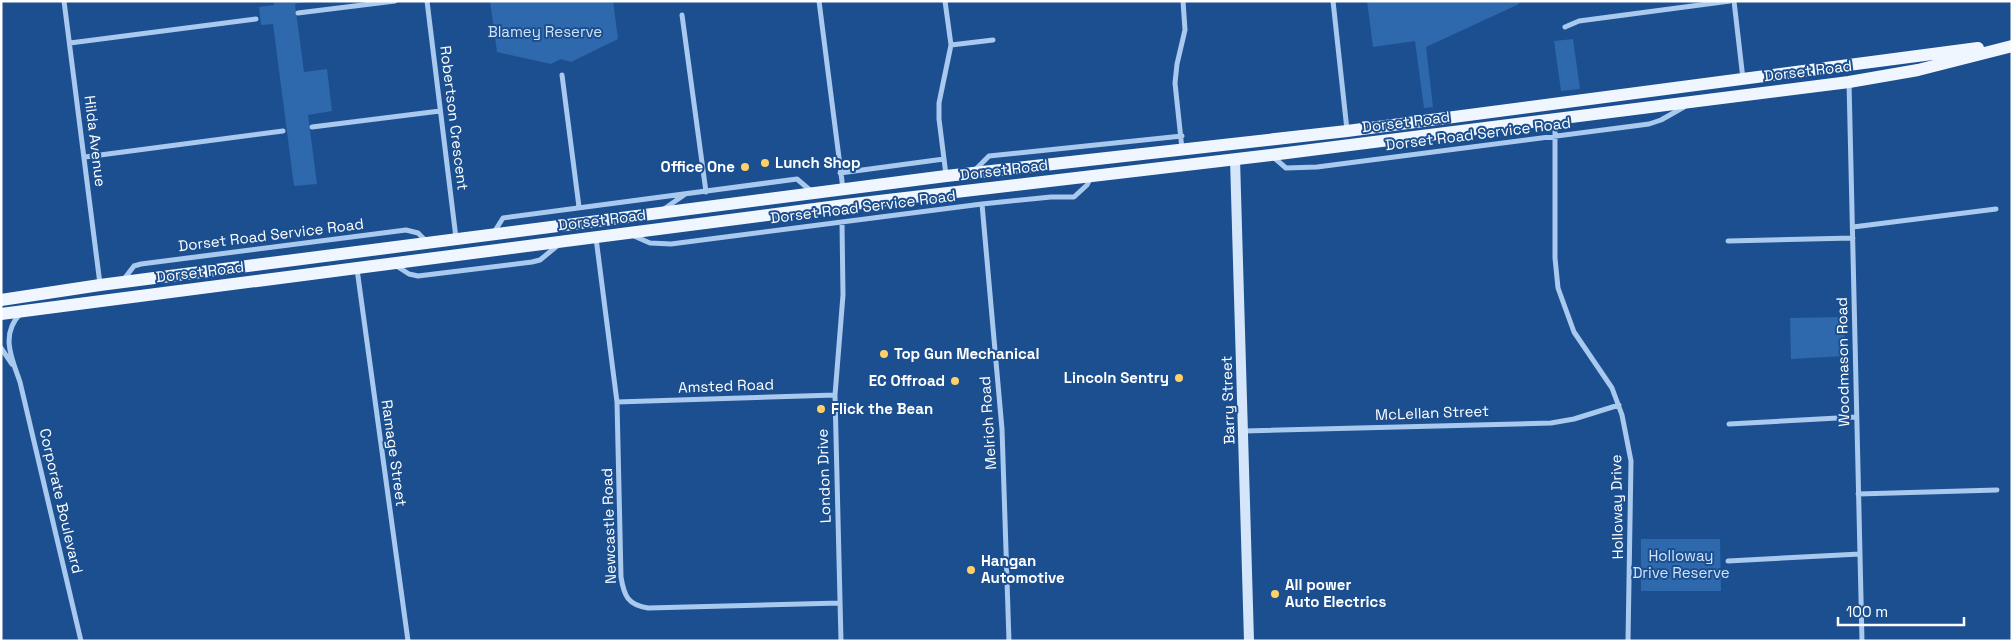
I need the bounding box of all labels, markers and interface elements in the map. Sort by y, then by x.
park label: Blamey Reserve [488,22,602,41]
street label: Robertson Crescent [436,45,473,191]
street label: Dorset Road [1763,56,1853,85]
street label: Hilda Avenue [80,94,111,188]
street label: Dorset Road [1361,107,1451,136]
street label: Dorset Road Service Road [1384,113,1572,154]
place label: Lunch Shop [775,153,861,172]
street label: Dorset Road [959,155,1049,184]
place label: Office One [661,157,735,176]
marker: Lunch Shop [759,157,771,169]
marker: Office One [739,161,751,173]
street label: Dorset Road Service Road [769,186,957,227]
street label: Dorset Road [557,205,647,234]
street label: Dorset Road Service Road [177,214,365,255]
street label: Dorset Road [155,257,245,286]
street label: Woodmason Road [1832,297,1853,427]
place label: Top Gun Mechanical [894,344,1039,363]
marker: Top Gun Mechanical [878,348,890,360]
street label: Barry Street [1216,355,1239,445]
place label: Lincoln Sentry [1064,368,1169,387]
place label: EC Offroad [869,371,945,390]
marker: Lincoln Sentry [1173,372,1185,384]
street label: Amsted Road [678,374,774,397]
marker: EC Offroad [949,375,961,387]
street label: Melrich Road [975,376,1000,470]
street label: Ramage Street [378,398,411,508]
place label: Flick the Bean [831,399,933,418]
street label: McLellan Street [1375,401,1489,424]
marker: Flick the Bean [815,403,827,415]
street label: Corporate Boulevard [36,426,87,575]
street label: London Drive [812,428,835,524]
street label: Holloway Drive [1606,454,1627,560]
street label: Newcastle Road [597,468,620,584]
park label: Holloway Drive Reserve [1632,546,1730,582]
place label: Hangan Automotive [981,551,1065,587]
marker: Hangan Automotive [965,564,977,576]
place label: All power Auto Electrics [1285,575,1386,611]
marker: All power Auto Electrics [1269,588,1281,600]
scale bar [1838,594,1964,626]
text: 100 m [1846,602,1888,621]

